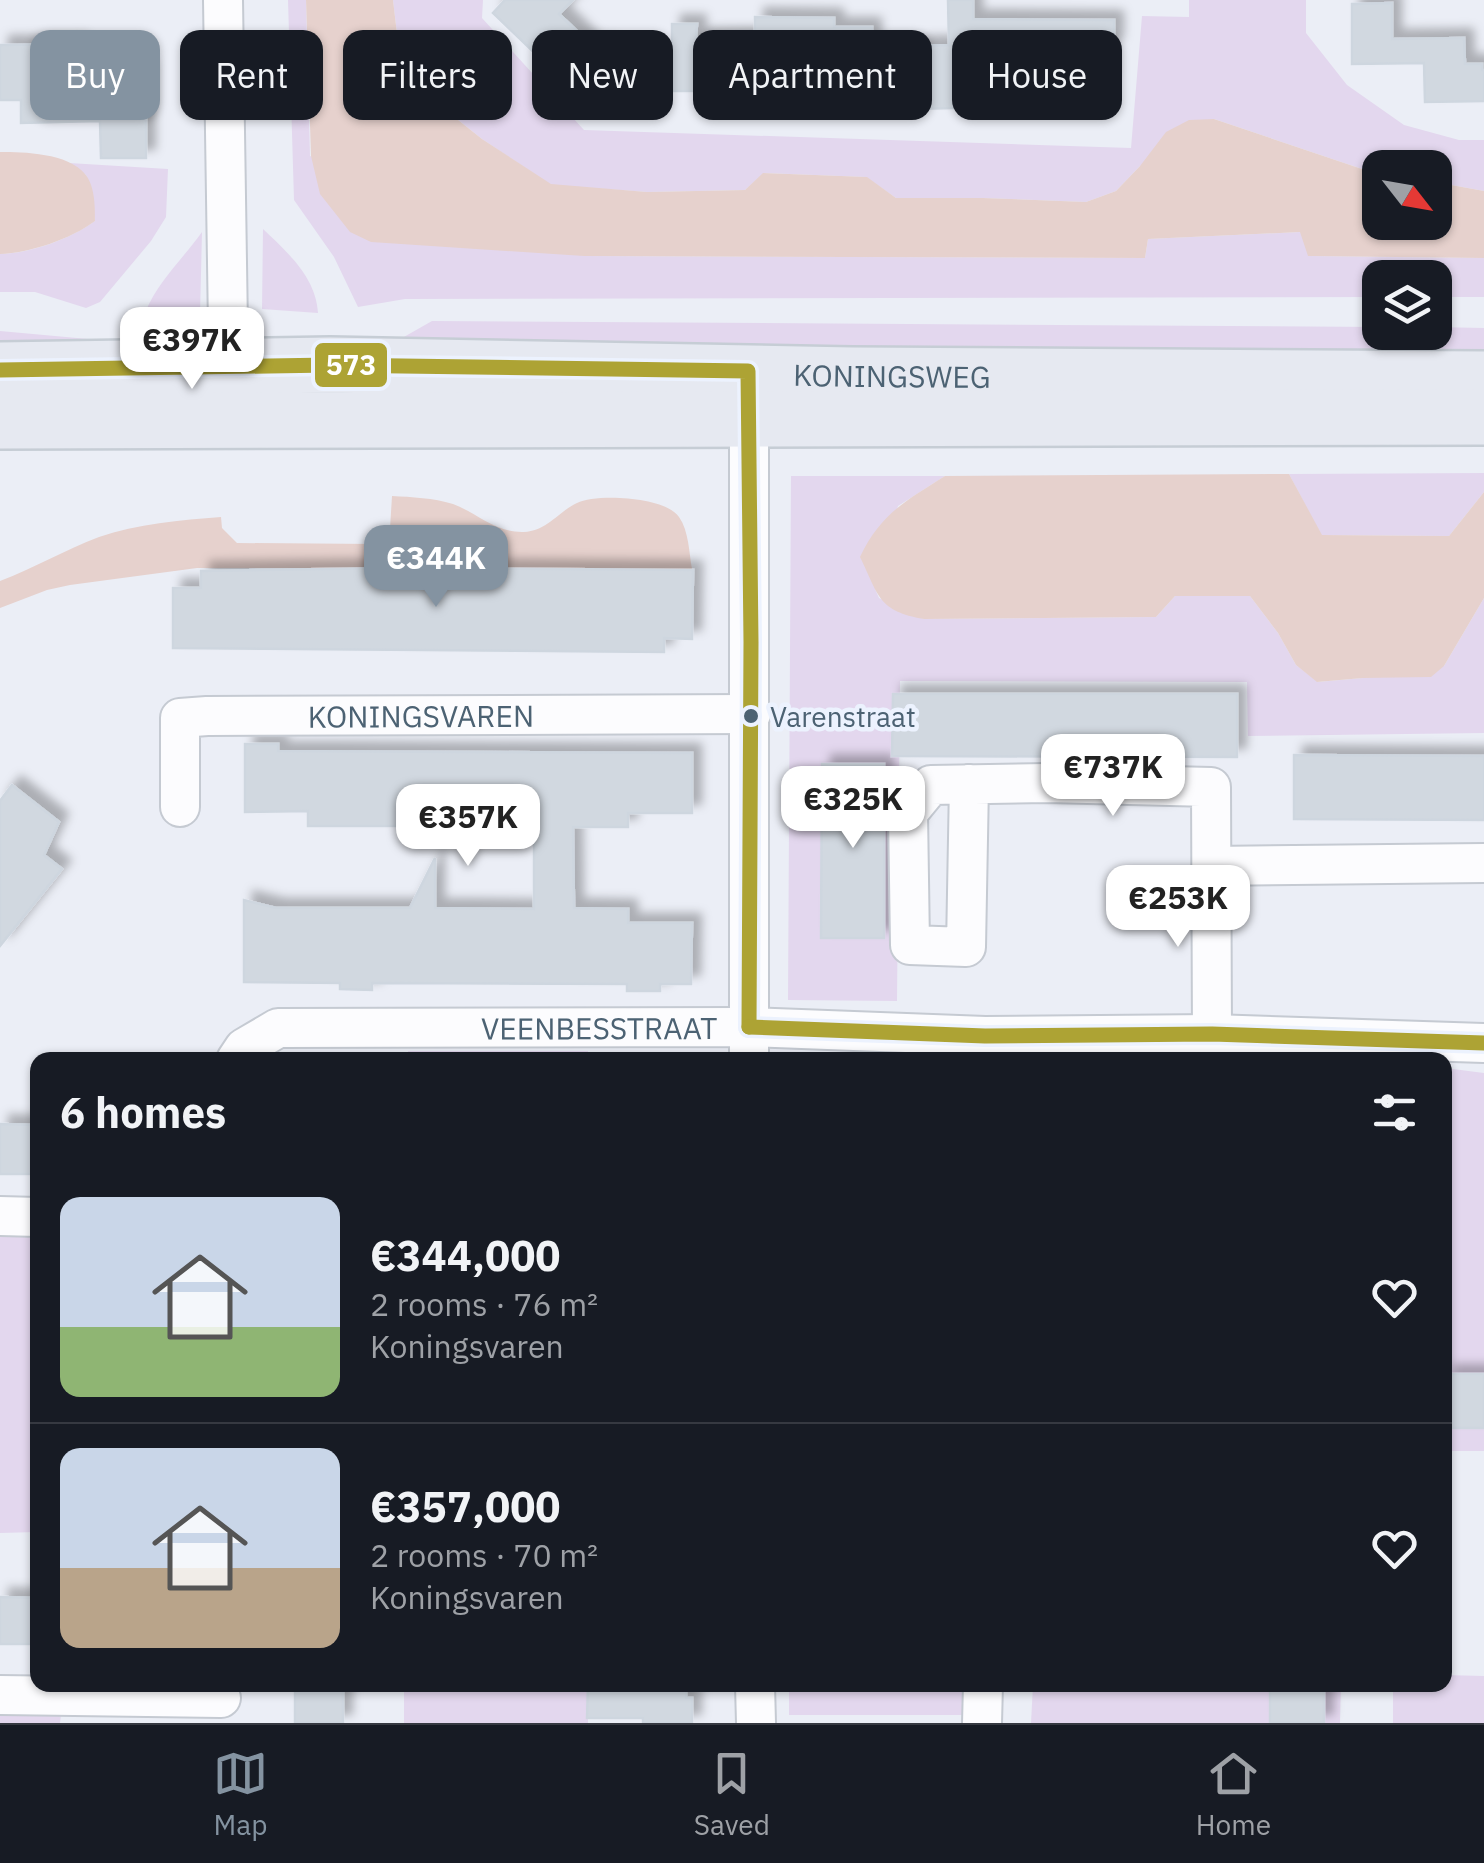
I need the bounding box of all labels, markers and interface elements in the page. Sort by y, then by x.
chip: Buy [30,30,160,120]
chip: Rent [180,30,323,120]
chip: Filters [343,30,512,120]
chip: New [532,30,673,120]
chip: Apartment [693,30,932,120]
chip: House [952,30,1122,120]
north arrow [1362,150,1452,240]
map controls [1362,150,1452,350]
button: layers [1362,260,1452,350]
pin: €397K [122,307,262,392]
text: €397K [142,318,242,360]
line badge: 573 [313,341,389,389]
text: 573 [326,346,376,383]
street label: KONINGSWEG [793,354,991,395]
pin: €344K [366,525,506,610]
text: €344K [386,536,486,578]
street label: KONINGSVAREN [308,695,534,735]
place label: Varenstraat [770,698,916,735]
marker: Varenstraat [741,706,761,726]
pin: €737K [1043,734,1183,819]
text: €737K [1063,745,1163,787]
pin: €325K [783,766,923,851]
text: €325K [803,777,903,819]
pin: €357K [398,784,538,869]
text: €357K [418,795,518,837]
pin: €253K [1108,865,1248,950]
text: €253K [1128,876,1228,918]
street label: VEENBESSTRAAT [481,1008,717,1047]
text: 6 homes [60,1085,226,1140]
icon: filters [1367,1085,1422,1140]
text: €344,000 [370,1228,561,1283]
icon: home [140,1237,260,1357]
icon: heart [1367,1270,1422,1325]
text: 2 rooms · 76 m² [370,1283,598,1325]
text: Koningsvaren [370,1325,564,1367]
text: €357,000 [370,1479,561,1534]
icon: home [140,1488,260,1608]
icon: heart [1367,1521,1422,1576]
text: 2 rooms · 70 m² [370,1534,598,1576]
text: Koningsvaren [370,1576,564,1618]
tab: Map [213,1746,268,1843]
tab: Saved [694,1746,770,1843]
tab: Home [1196,1746,1271,1843]

